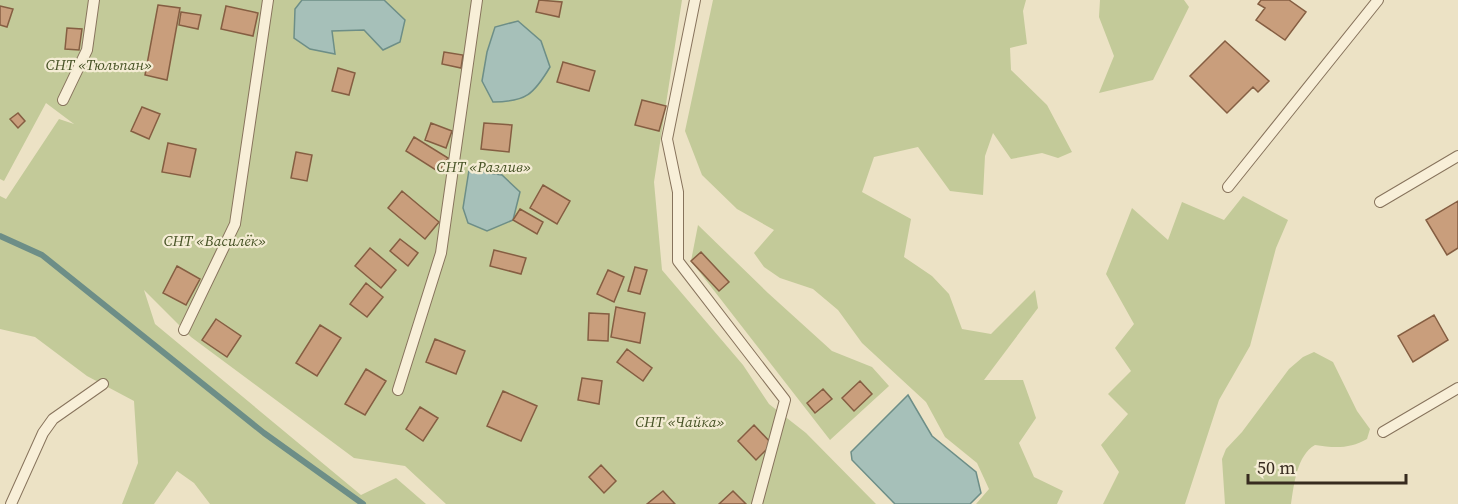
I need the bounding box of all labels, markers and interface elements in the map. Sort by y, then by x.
park label: СНТ «Тюльпан» [46,54,152,75]
park label: СНТ «Разлив» [437,156,531,177]
park label: СНТ «Василёк» [164,230,266,251]
park label: СНТ «Чайка» [635,411,725,432]
scale bar [1248,447,1406,485]
text: 50 m [1257,455,1295,480]

